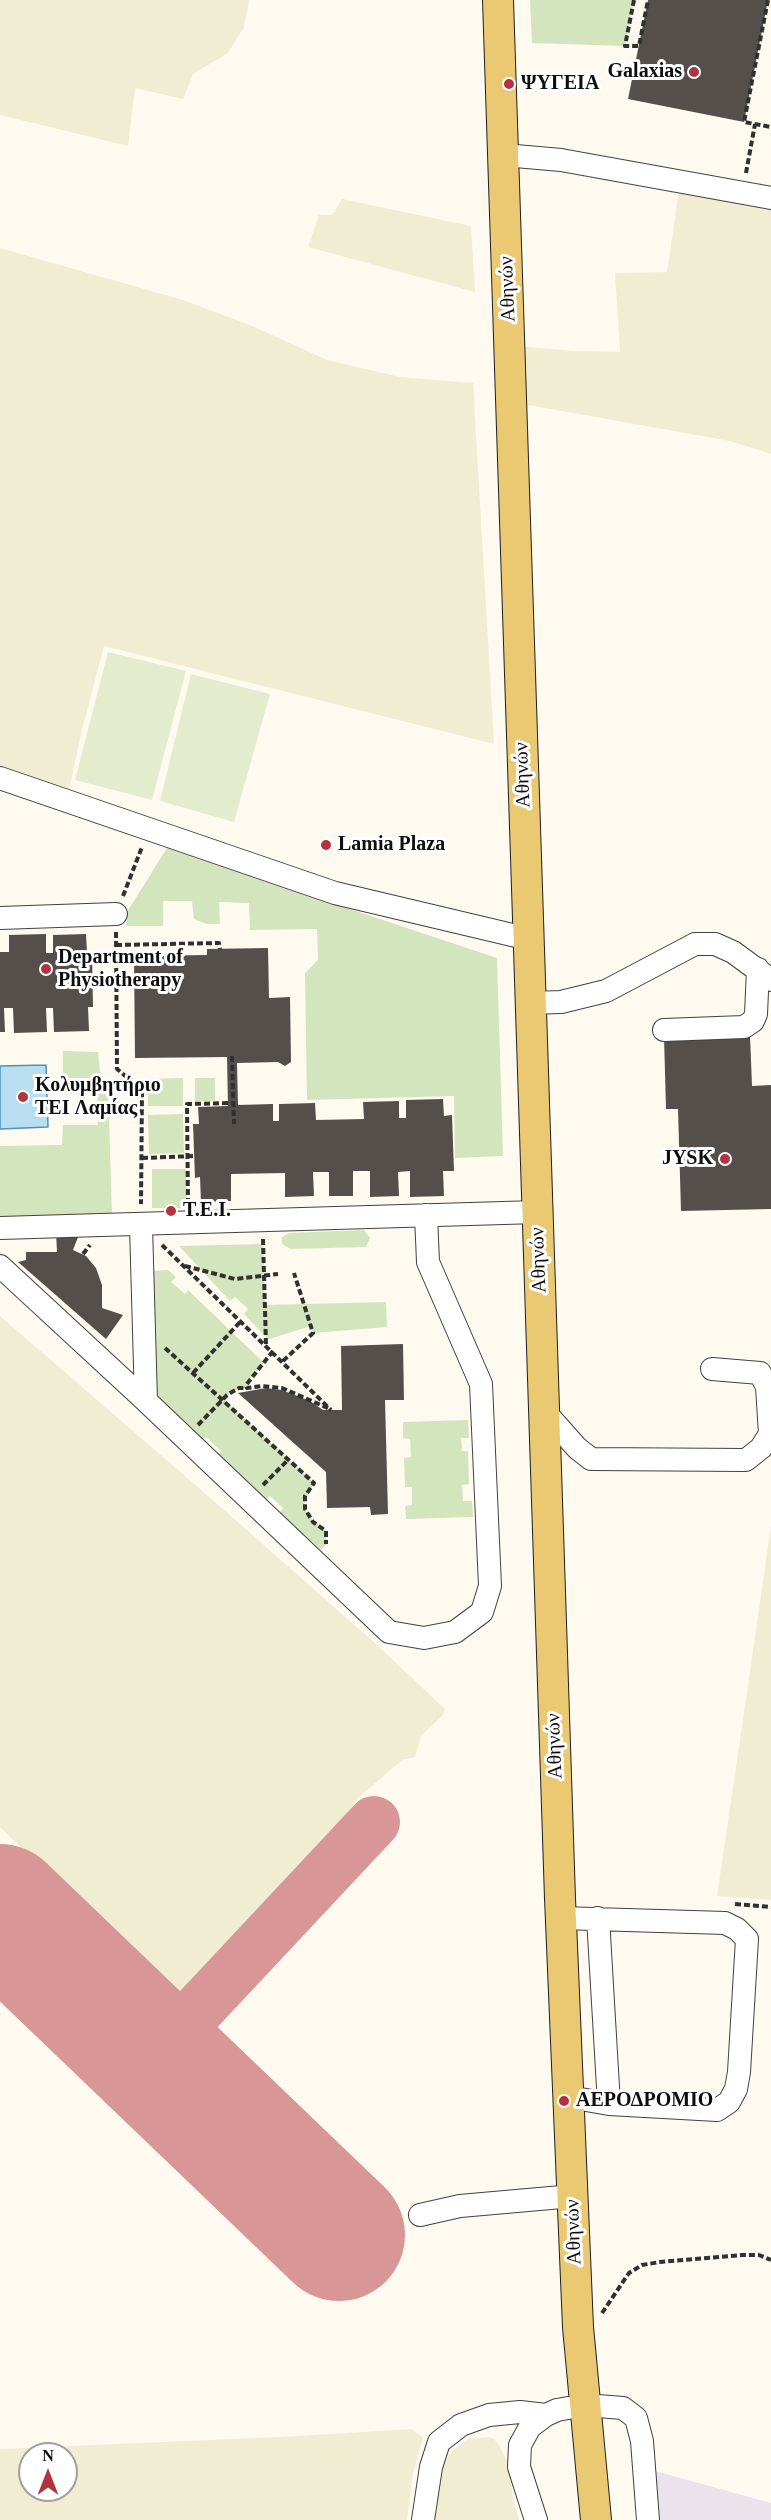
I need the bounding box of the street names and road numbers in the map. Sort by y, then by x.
street label: Αθηνών [495,256,521,322]
street label: Αθηνών [510,742,536,808]
street label: Αθηνών [526,1227,552,1293]
street label: Αθηνών [542,1713,568,1779]
street label: Αθηνών [561,2199,587,2265]

